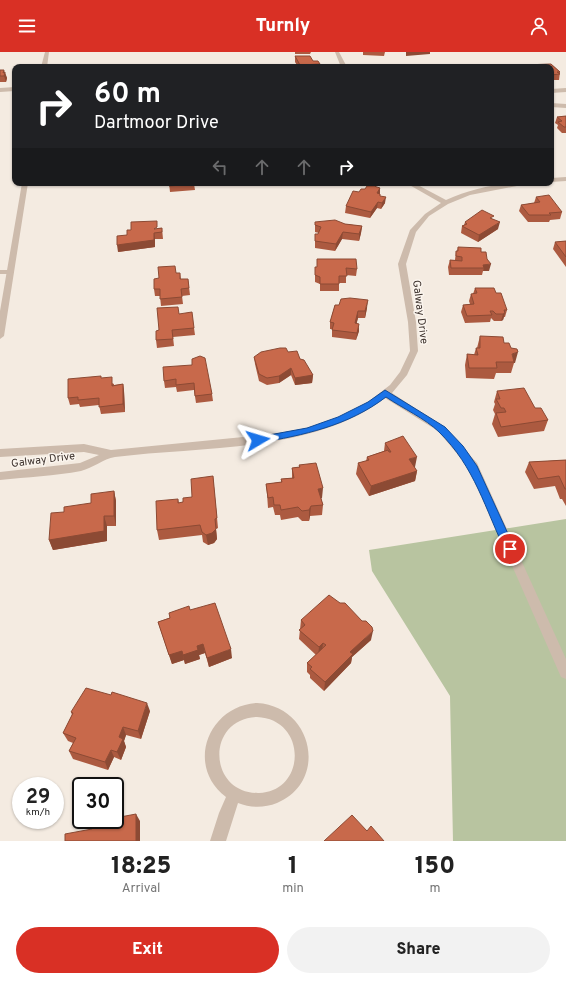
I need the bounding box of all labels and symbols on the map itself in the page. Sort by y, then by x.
street label: Galway Drive [409,279,431,345]
position arrow [237,419,279,461]
street label: Galway Drive [10,449,76,471]
pin [493,532,527,566]
speed limit sign: 30 [72,777,124,829]

